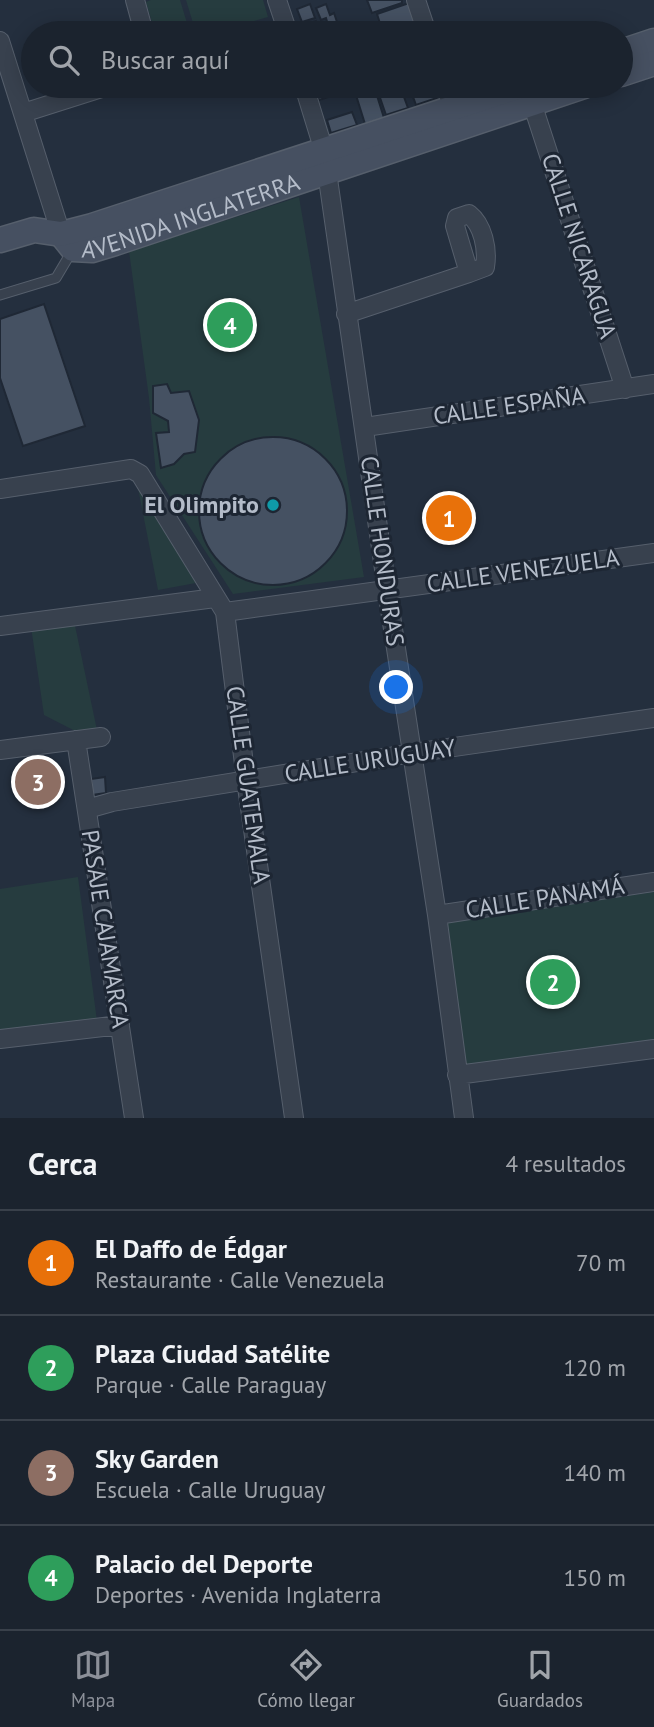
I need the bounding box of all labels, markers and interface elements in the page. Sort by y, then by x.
search box [21,21,633,98]
icon: search [45,41,83,79]
text: Buscar aquí [101,43,229,76]
street label: CALLE NICARAGUA [535,149,624,342]
street label: AVENIDA INGLATERRA [81,166,304,265]
pin: 4 [207,299,253,351]
street label: CALLE ESPAÑA [431,380,587,431]
street label: CALLE HONDURAS [354,454,411,648]
place label: El Olimpito [144,489,259,520]
pin: 1 [426,492,472,544]
marker: El Olimpito [265,497,281,513]
street label: CALLE VENEZUELA [425,542,621,599]
your location [379,670,413,704]
street label: CALLE GUATEMALA [219,684,278,886]
street label: CALLE URUGUAY [282,732,458,789]
pin: 3 [15,756,61,808]
street label: PASAJE CAJAMARCA [75,828,136,1030]
street label: CALLE PANAMÁ [463,870,627,925]
pin: 2 [530,956,576,1008]
text: Cerca [28,1144,97,1183]
text: 4 resultados [505,1149,626,1178]
text: El Daffo de Édgar [95,1232,287,1265]
text: 1 [44,1248,58,1277]
text: 70 m [576,1248,626,1277]
text: Restaurante · Calle Venezuela [95,1265,385,1294]
text: Plaza Ciudad Satélite [95,1337,330,1370]
text: 2 [44,1353,58,1382]
text: 120 m [564,1353,626,1382]
text: Parque · Calle Paraguay [95,1370,326,1399]
text: Sky Garden [95,1442,219,1475]
text: 3 [44,1458,58,1487]
text: 140 m [564,1458,626,1487]
text: Escuela · Calle Uruguay [95,1475,326,1504]
text: Palacio del Deporte [95,1547,313,1580]
text: 4 [44,1563,58,1592]
text: 150 m [564,1563,626,1592]
text: Deportes · Avenida Inglaterra [95,1580,381,1609]
tab: Mapa [71,1646,115,1712]
tab: Cómo llegar [257,1646,355,1712]
tab: Guardados [497,1646,583,1712]

